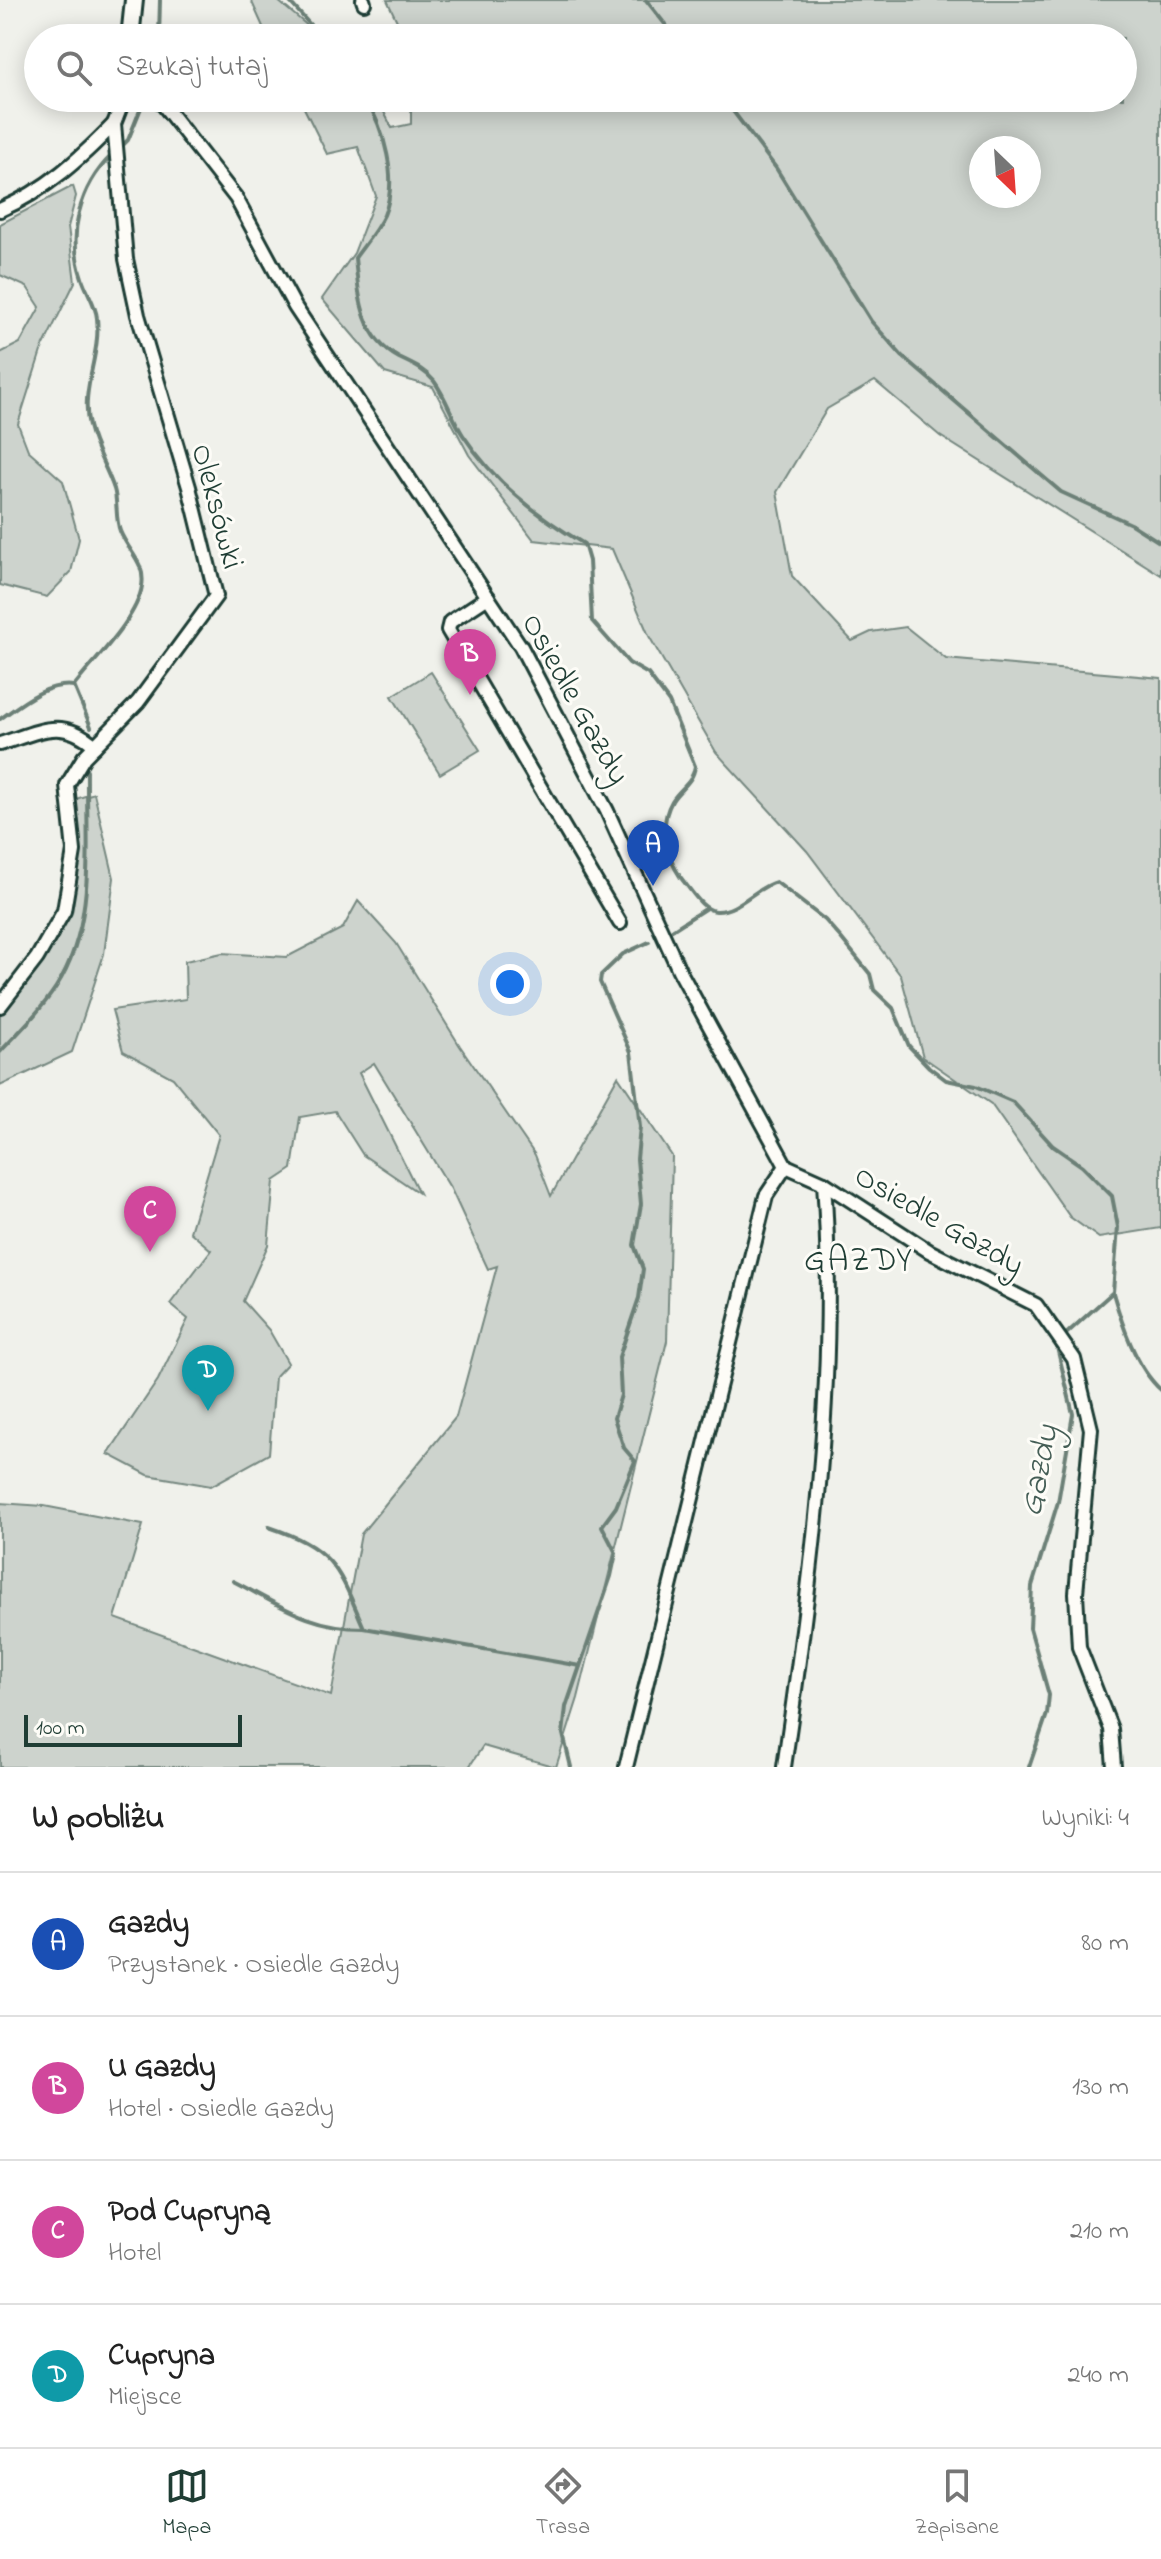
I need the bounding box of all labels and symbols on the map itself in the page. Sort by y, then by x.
north arrow [969,136,1041,208]
street label: Oleksówki [176,439,255,575]
street label: Osiedle Gazdy [507,605,640,794]
pin: B [444,629,496,695]
pin: A [627,820,679,886]
your location [490,964,530,1004]
street label: Osiedle Gazdy [844,1154,1032,1290]
pin: C [124,1186,176,1252]
district label: GAZDY [804,1237,914,1287]
pin: D [182,1345,234,1411]
water label: Gazdy [1008,1420,1074,1521]
scale bar [24,1711,242,1747]

